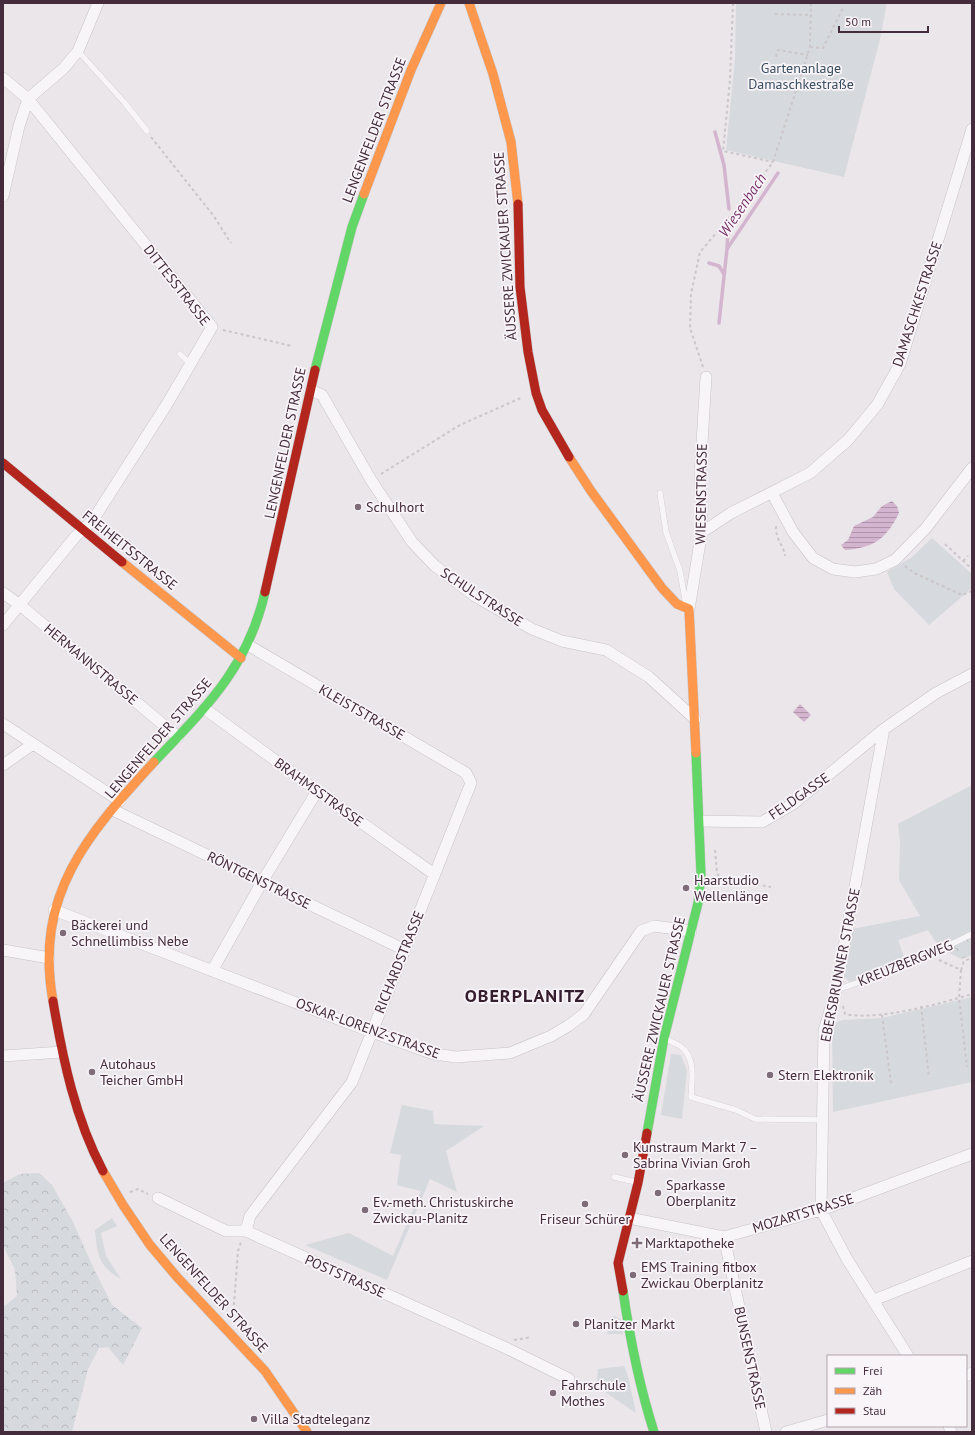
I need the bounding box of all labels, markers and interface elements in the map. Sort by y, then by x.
scale bar [839,8,928,34]
text: 50 m [845,14,871,29]
street label: LENGENFELDER STRASSE [338,55,410,205]
park label: Gartenanlage Damaschkestraße [748,59,854,93]
street label: ÄUSSERE ZWICKAUER STRASSE [489,151,521,341]
water label: Wiesenbach [714,169,770,240]
street label: DAMASCHKESTRASSE [888,239,946,369]
street label: DITTESSTRASSE [140,241,214,329]
street label: LENGENFELDER STRASSE [260,366,310,520]
street label: WIESENSTRASSE [691,443,711,545]
place label: Schulhort [366,498,424,516]
marker: Schulhort [353,502,363,512]
street label: FREIHEITSSTRASSE [79,506,181,594]
street label: SCHULSTRASSE [437,564,527,630]
street label: HERMANNSTRASSE [40,619,142,709]
street label: LENGENFELDER STRASSE [101,674,215,802]
street label: KLEISTSTRASSE [316,680,408,744]
street label: BRAHMSSTRASSE [271,754,367,830]
street label: FELDGASSE [765,768,833,824]
street label: RÖNTGENSTRASSE [204,847,314,913]
place label: Haarstudio Wellenlänge [694,871,768,905]
marker: Haarstudio Wellenlänge [681,883,691,893]
street label: EBERSBRUNNER STRASSE [816,886,864,1044]
street label: RICHARDSTRASSE [370,908,428,1016]
street label: ÄUSSERE ZWICKAUER STRASSE [629,915,689,1103]
place label: Bäckerei und Schnellimbiss Nebe [71,916,189,950]
marker: Bäckerei und Schnellimbiss Nebe [58,928,68,938]
street label: KREUZBERGWEG [855,936,955,990]
district label: OBERPLANITZ [465,984,585,1007]
street label: OSKAR-LORENZ-STRASSE [293,993,443,1063]
place label: Autohaus Teicher GmbH [100,1055,183,1089]
place label: Stern Elektronik [778,1066,874,1084]
marker: Autohaus Teicher GmbH [87,1067,97,1077]
marker: Stern Elektronik [765,1070,775,1080]
place label: Kunstraum Markt 7 – Sabrina Vivian Groh [633,1138,758,1172]
marker: Kunstraum Markt 7 – Sabrina Vivian Groh [620,1150,630,1160]
place label: Sparkasse Oberplanitz [666,1176,736,1210]
marker: Sparkasse Oberplanitz [653,1188,663,1198]
street label: MOZARTSTRASSE [750,1189,856,1237]
place label: Ev.-meth. Christuskirche Zwickau-Planitz [373,1193,514,1227]
marker: Friseur Schürer [580,1199,590,1209]
marker: Ev.-meth. Christuskirche Zwickau-Planitz [360,1205,370,1215]
place label: Friseur Schürer [540,1210,630,1228]
street label: LENGENFELDER STRASSE [156,1230,272,1356]
place label: Marktapotheke [645,1234,734,1252]
marker: Marktapotheke [632,1238,642,1248]
street label: POSTSTRASSE [302,1250,388,1302]
place label: EMS Training fitbox Zwickau Oberplanitz [641,1258,764,1292]
marker: EMS Training fitbox Zwickau Oberplanitz [628,1270,638,1280]
street label: BUNSENSTRASSE [730,1305,770,1411]
place label: Planitzer Markt [584,1315,675,1333]
marker: Planitzer Markt [571,1319,581,1329]
legend [827,1355,967,1427]
text: Frei [863,1363,883,1378]
place label: Fahrschule Mothes [561,1376,626,1410]
text: Zäh [863,1383,882,1398]
marker: Fahrschule Mothes [548,1388,558,1398]
text: Stau [863,1403,886,1418]
place label: Villa Stadteleganz [261,1410,370,1428]
marker: Villa Stadteleganz [249,1414,259,1424]

